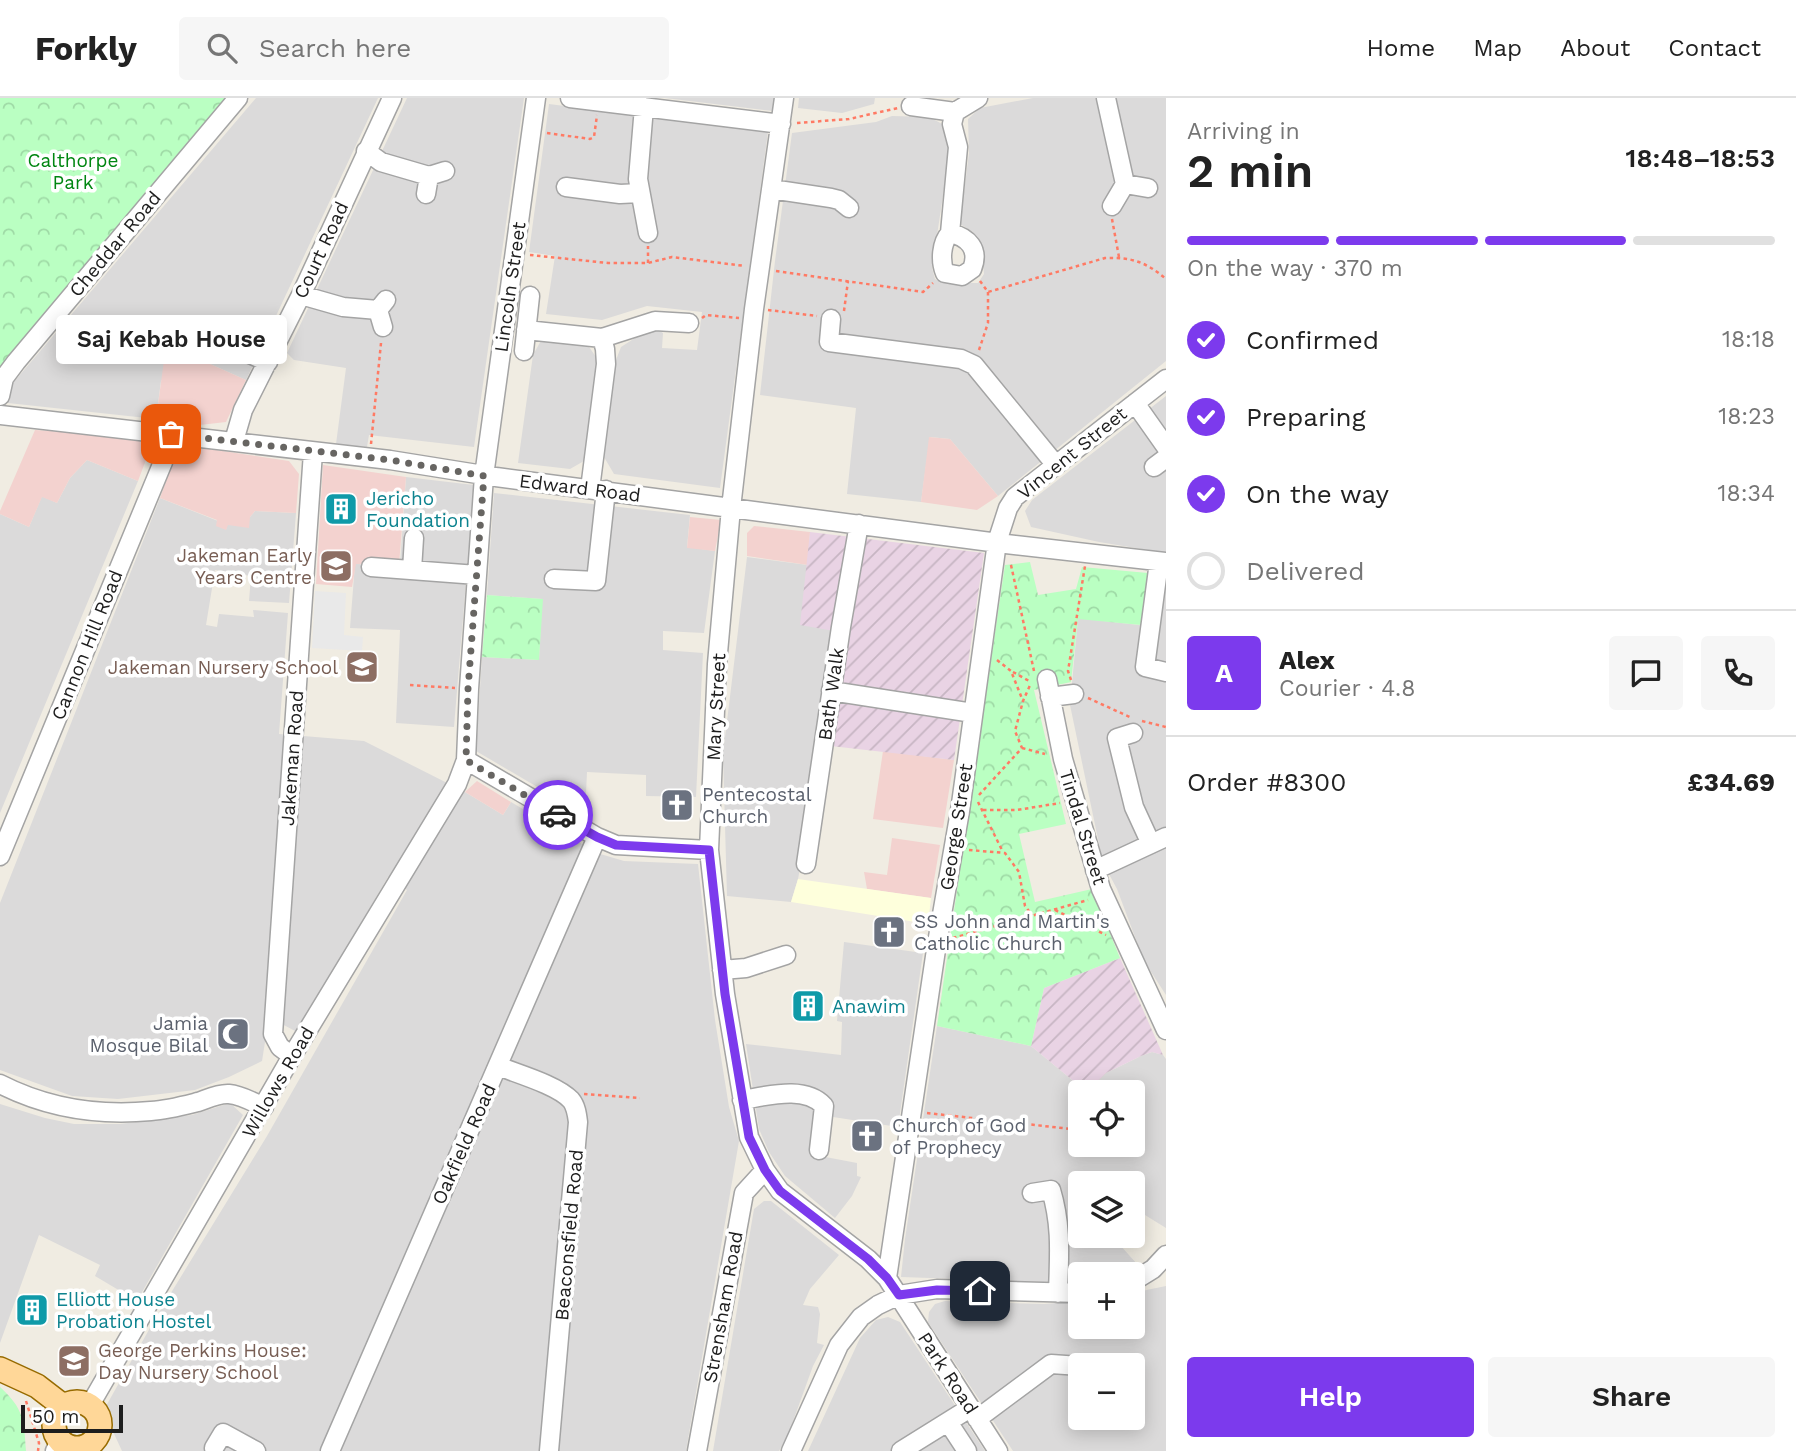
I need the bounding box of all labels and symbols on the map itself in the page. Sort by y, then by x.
park label: Calthorpe Park [28,149,118,194]
street label: Cheddar Road [64,187,166,301]
street label: Court Road [289,198,353,302]
street label: Lincoln Street [489,220,531,354]
callout: Saj Kebab House [55,315,286,364]
street label: Vincent Street [1013,402,1131,504]
pin [141,404,201,464]
street label: Edward Road [518,469,642,507]
place label: Jericho Foundation [366,487,470,532]
building icon: Jericho Foundation [322,490,360,528]
place label: Jakeman Early Years Centre [177,544,312,589]
school or university icon: Jakeman Early Years Centre [317,547,355,585]
street label: Cannon Hill Road [46,567,128,723]
street label: Bath Walk [813,646,849,742]
school or university icon: Jakeman Nursery School [343,648,381,686]
street label: Mary Street [702,653,730,761]
place label: Jakeman Nursery School [108,656,338,679]
street label: Jakeman Road [276,689,308,827]
street label: George Street [935,762,977,892]
street label: Tindal Street [1055,767,1111,888]
courier [523,780,593,850]
place label: Pentecostal Church [702,783,812,828]
church icon: Pentecostal Church [658,786,696,824]
place label: SS John and Martin's Catholic Church [914,910,1110,955]
church icon: SS John and Martin's Catholic Church [870,913,908,951]
building icon: Anawim [789,987,827,1025]
place label: Anawim [832,995,906,1018]
place label: Jamia Mosque Bilal [90,1012,208,1057]
mosque icon: Jamia Mosque Bilal [214,1015,252,1053]
street label: Willows Road [237,1022,319,1142]
street label: Oakfield Road [427,1080,501,1208]
place label: Church of God of Prophecy [892,1114,1026,1159]
church icon: Church of God of Prophecy [848,1117,886,1155]
street label: Beaconsfield Road [550,1148,588,1322]
street label: Strensham Road [698,1229,748,1385]
pin [950,1261,1010,1321]
place label: Elliott House Probation Hostel [56,1288,212,1333]
building icon: Elliott House Probation Hostel [13,1291,51,1329]
street label: Park Road [913,1328,983,1418]
place label: George Perkins House: Day Nursery School [98,1339,307,1384]
school or university icon: George Perkins House: Day Nursery School [55,1342,93,1380]
scale bar [21,1402,122,1434]

